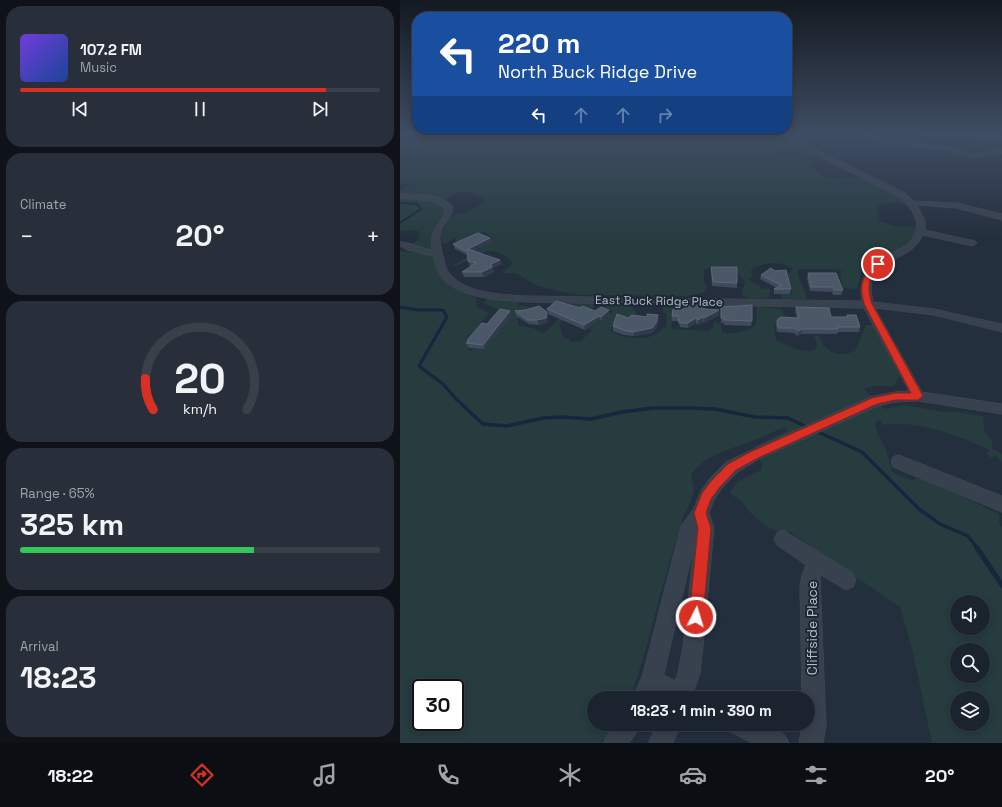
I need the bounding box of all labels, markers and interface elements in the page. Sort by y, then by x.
text: 220 m [498,25,580,61]
icon: left [432,28,484,80]
text: 107.2 FM [80,40,142,59]
text: Music [80,59,117,76]
text: North Buck Ridge Drive [498,60,697,83]
icon: previous [69,98,91,120]
icon: pause [189,98,211,120]
icon: next [309,98,331,120]
icon: left [528,104,550,126]
icon: ahead [570,104,592,126]
icon: ahead [612,104,634,126]
icon: right [654,104,676,126]
text: Climate [20,196,66,213]
text: 20° [175,216,225,255]
text: − [20,222,34,250]
text: + [366,222,380,250]
pin [861,247,895,281]
icon: arrive [867,253,889,275]
street label: East Buck Ridge Place [595,292,723,310]
text: 20 [174,351,226,404]
text: km/h [183,399,217,417]
text: Range · 65% [20,485,95,502]
text: 325 km [20,505,124,544]
street label: Cliffside Place [803,581,821,675]
map controls [950,595,990,731]
button: sound [950,595,990,635]
position arrow [675,596,717,638]
text: Arrival [20,638,59,655]
button: search [950,643,990,683]
text: 18:23 [20,658,97,697]
speed limit sign: 30 [412,679,464,731]
button: layers [950,691,990,731]
text: 18:23 · 1 min · 390 m [630,701,772,720]
icon: directions [188,761,216,789]
icon: music [311,761,339,789]
icon: phone [434,761,462,789]
icon: climate [556,761,584,789]
icon: car [679,761,707,789]
icon: filters [802,761,830,789]
text: 18:22 [47,764,93,787]
text: 20° [925,764,954,787]

